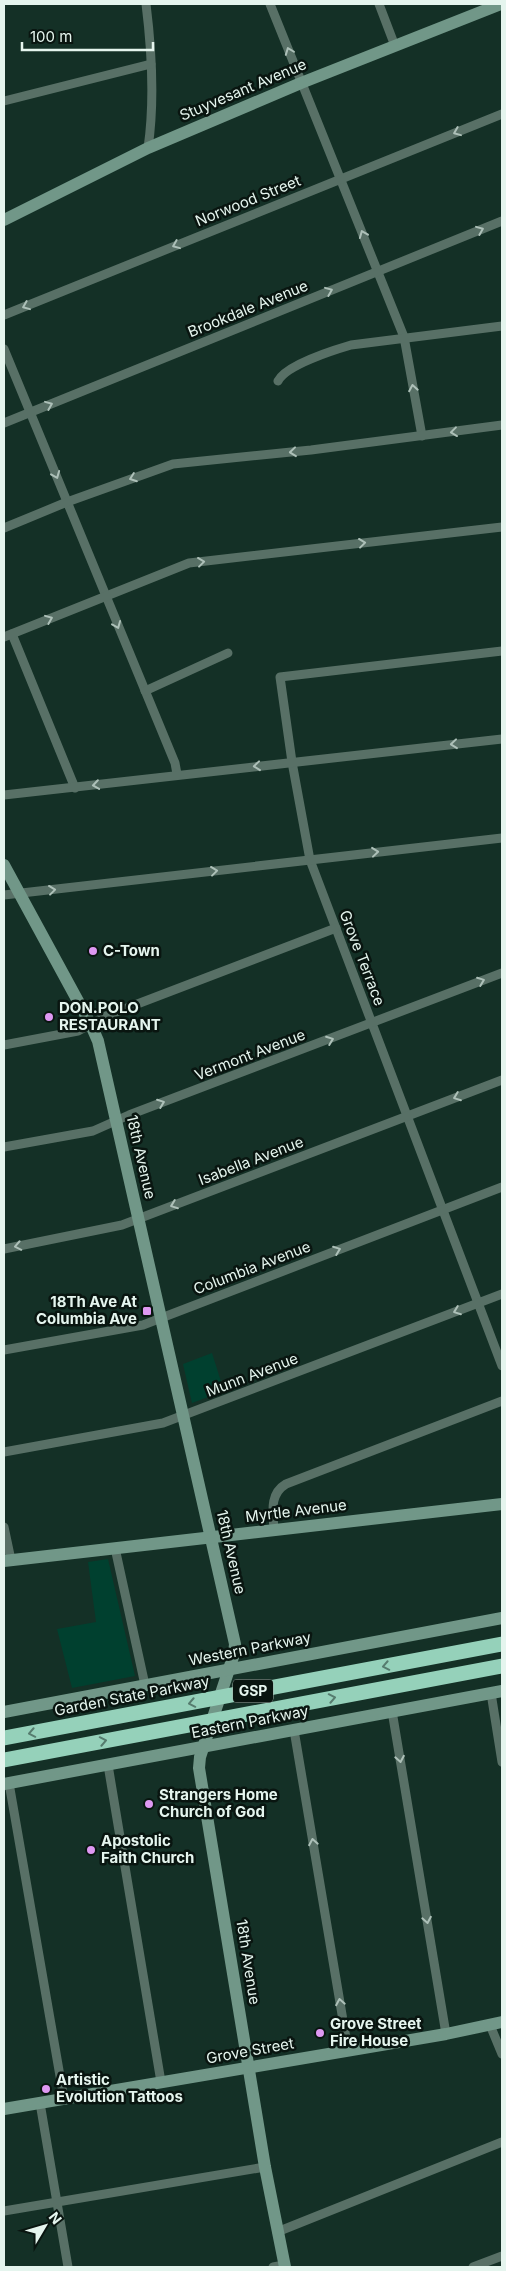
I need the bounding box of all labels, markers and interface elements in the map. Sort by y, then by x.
scale bar [22,20,154,52]
text: 100 m [30,27,72,46]
one-way arrow [285,47,295,56]
street label: Stuyvesant Avenue [177,54,309,125]
one-way arrow [453,126,462,136]
street label: Norwood Street [192,171,303,230]
one-way arrow [475,226,484,236]
one-way arrow [358,230,369,239]
one-way arrow [173,239,181,249]
street label: Brookdale Avenue [185,276,311,341]
one-way arrow [324,287,333,297]
one-way arrow [22,300,31,310]
one-way arrow [409,384,419,392]
one-way arrow [44,400,53,411]
one-way arrow [450,426,458,437]
one-way arrow [288,446,296,457]
one-way arrow [49,470,60,479]
one-way arrow [129,472,138,482]
one-way arrow [359,538,367,549]
one-way arrow [197,557,205,568]
one-way arrow [44,615,53,625]
one-way arrow [111,620,122,629]
one-way arrow [449,738,457,749]
one-way arrow [253,760,261,771]
one-way arrow [92,779,100,790]
one-way arrow [371,847,379,858]
one-way arrow [210,866,218,877]
one-way arrow [48,885,56,896]
street label: Grove Terrace [336,907,389,1008]
place label: C-Town [103,941,160,960]
marker: C-Town [87,945,99,957]
one-way arrow [477,977,485,987]
place label: DON.POLO RESTAURANT [59,998,161,1034]
marker: DON.POLO RESTAURANT [43,1011,55,1023]
street label: Vermont Avenue [192,1025,308,1084]
one-way arrow [325,1036,334,1046]
one-way arrow [453,1091,462,1101]
one-way arrow [157,1099,165,1109]
street label: 18th Avenue [123,1113,160,1201]
street label: Isabella Avenue [196,1132,306,1189]
one-way arrow [170,1199,179,1209]
street label: Columbia Avenue [191,1236,313,1299]
one-way arrow [13,1241,22,1251]
one-way arrow [332,1246,341,1256]
place label: 18Th Ave At Columbia Ave [36,1292,138,1328]
marker: 18Th Ave At Columbia Ave [141,1305,153,1317]
one-way arrow [453,1305,462,1315]
street label: Munn Avenue [203,1348,301,1401]
street label: Myrtle Avenue [244,1495,348,1526]
street label: 18th Avenue [213,1508,250,1596]
street label: Western Parkway [187,1627,313,1670]
one-way arrow [381,1660,390,1671]
street label: Garden State Parkway [53,1671,212,1720]
road number: GSP [233,1680,273,1702]
one-way arrow [327,1693,336,1703]
one-way arrow [187,1697,196,1707]
street label: Eastern Parkway [190,1701,311,1742]
one-way arrow [27,1727,36,1737]
one-way arrow [99,1736,108,1746]
one-way arrow [395,1755,405,1764]
place label: Strangers Home Church of God [159,1785,278,1821]
marker: Strangers Home Church of God [143,1798,155,1810]
place label: Apostolic Faith Church [101,1831,194,1867]
one-way arrow [308,1838,318,1847]
marker: Apostolic Faith Church [85,1844,97,1856]
one-way arrow [422,1915,432,1924]
street label: 18th Avenue [232,1918,265,2006]
one-way arrow [335,1998,346,2006]
place label: Grove Street Fire House [330,2014,422,2050]
marker: Grove Street Fire House [314,2027,326,2039]
street label: Grove Street [205,2033,295,2068]
place label: Artistic Evolution Tattoos [56,2070,183,2106]
marker: Artistic Evolution Tattoos [40,2083,52,2095]
north arrow [20,2201,70,2251]
text: N [46,2208,66,2227]

